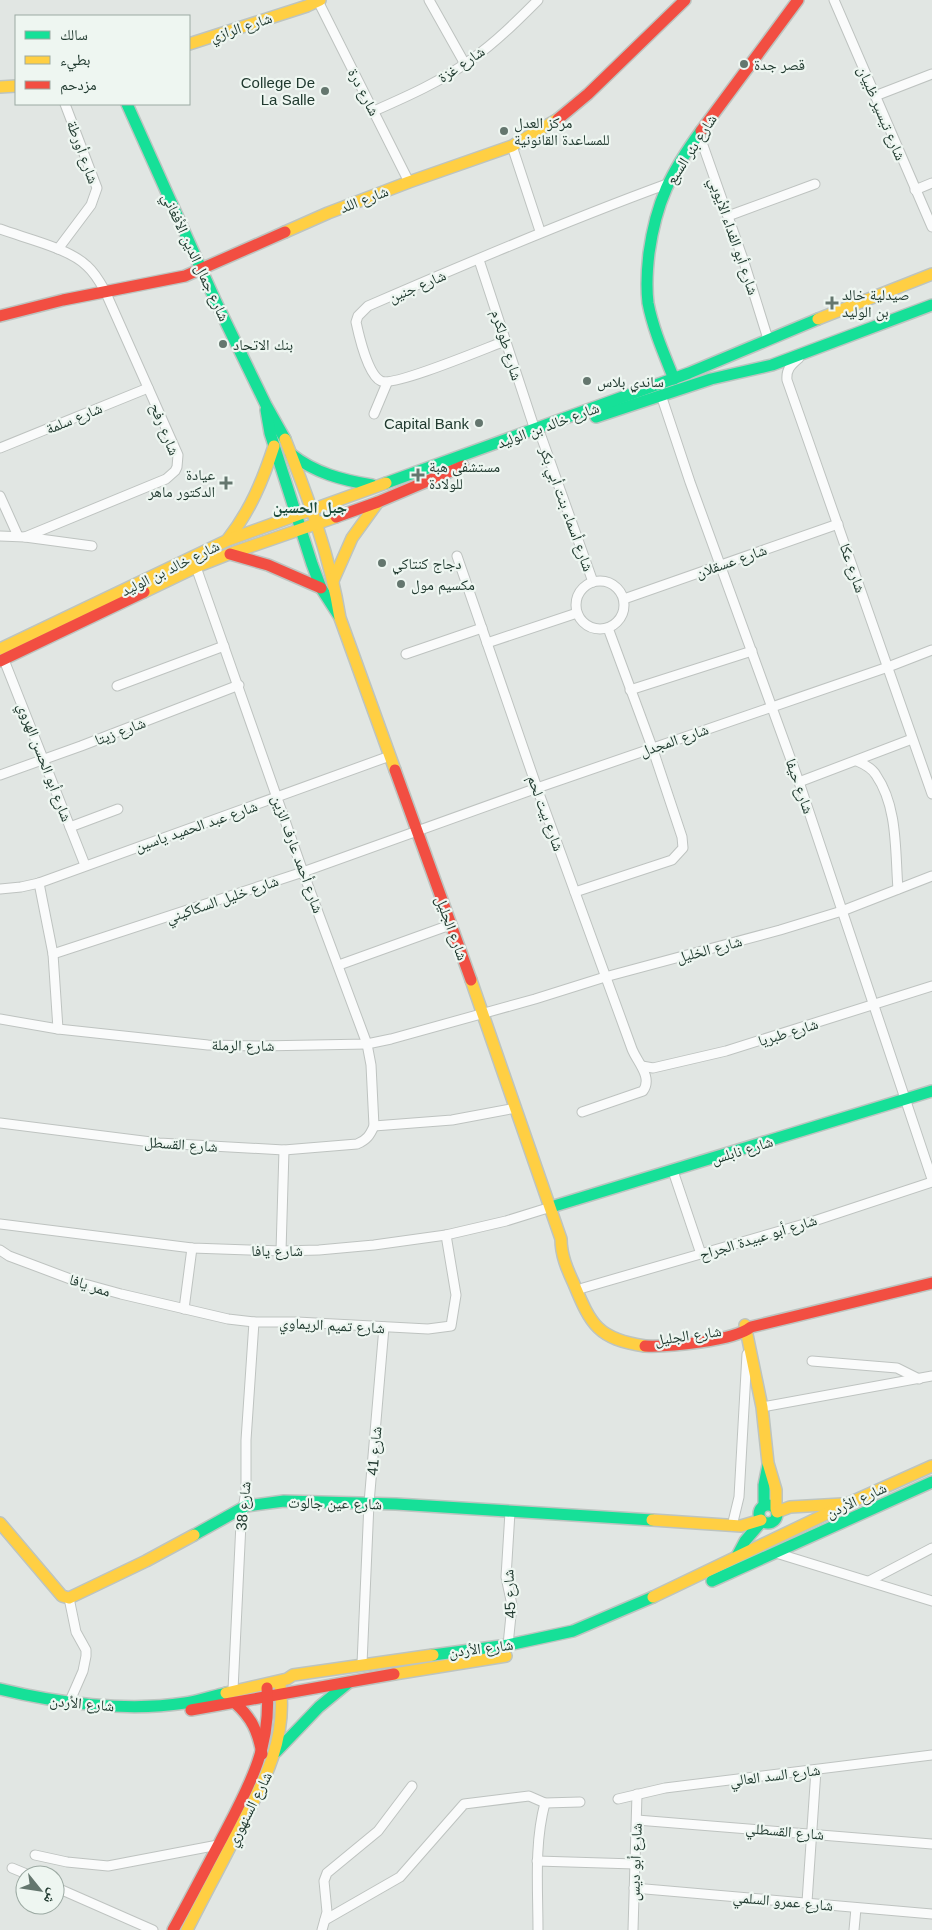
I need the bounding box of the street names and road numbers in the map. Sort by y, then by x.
street label: شارع الرازي [208,9,275,49]
street label: شارع غزة [435,42,489,87]
street label: شارع تيسير ظبيان [853,63,910,164]
street label: شارع درة [343,66,383,120]
street label: شارع بئر السبع [662,111,722,188]
street label: شارع أورطة [62,118,102,187]
street label: شارع أبو الفداء الأيوبي [702,175,762,298]
street label: شارع اللد [338,182,391,218]
street label: شارع جمال الدين الأفغاني [155,190,233,325]
street label: شارع جنين [386,266,449,308]
street label: شارع طولكرم [486,308,526,383]
street label: شارع سلمة [43,399,105,439]
street label: شارع خالد بن الوليد [495,399,602,453]
street label: شارع رفح [145,400,183,458]
street label: شارع أسماء بنت أبي بكر [533,444,597,575]
street label: شارع خالد بن الوليد [118,537,223,601]
street label: شارع عسقلان [693,541,769,583]
street label: شارع عكا [835,541,869,596]
street label: شارع أبو الحسن الهروي [11,700,76,825]
street label: شارع زيتا [92,714,149,750]
street label: شارع المجدل [637,720,711,762]
street label: شارع حيفا [781,756,817,817]
street label: شارع بيت لحم [522,773,568,854]
street label: شارع أحمد عارف الزين [267,793,327,916]
street label: شارع عبد الحميد ياسين [132,797,260,857]
street label: شارع خليل السكاكيني [163,872,282,930]
street label: شارع الجليل [431,893,472,963]
street label: شارع الخليل [674,932,744,968]
street label: شارع طبريا [756,1015,821,1051]
street label: شارع الرملة [211,1036,275,1056]
street label: شارع القسطل [144,1133,218,1157]
street label: شارع نابلس [709,1133,776,1169]
street label: شارع أبو عبيدة الجراح [697,1211,820,1265]
street label: شارع يافا [251,1242,303,1261]
street label: ممر يافا [67,1270,113,1301]
street label: شارع تميم الريماوي [279,1314,385,1340]
street label: شارع الجليل [653,1322,723,1350]
street label: شارع 41 [363,1426,387,1477]
street label: شارع الأردن [823,1479,890,1523]
street label: شارع 38 [232,1481,256,1532]
street label: شارع عين جالوت [288,1494,382,1514]
street label: شارع 45 [499,1569,521,1619]
street label: شارع الأردن [448,1636,515,1662]
street label: شارع الأردن [49,1692,115,1716]
street label: شارع السد العالي [729,1761,822,1793]
street label: شارع السنهوري [223,1769,279,1851]
street label: شارع القسطلي [745,1819,825,1847]
street label: شارع أبو ديس [625,1823,647,1901]
street label: شارع عمرو السلمي [732,1888,834,1918]

